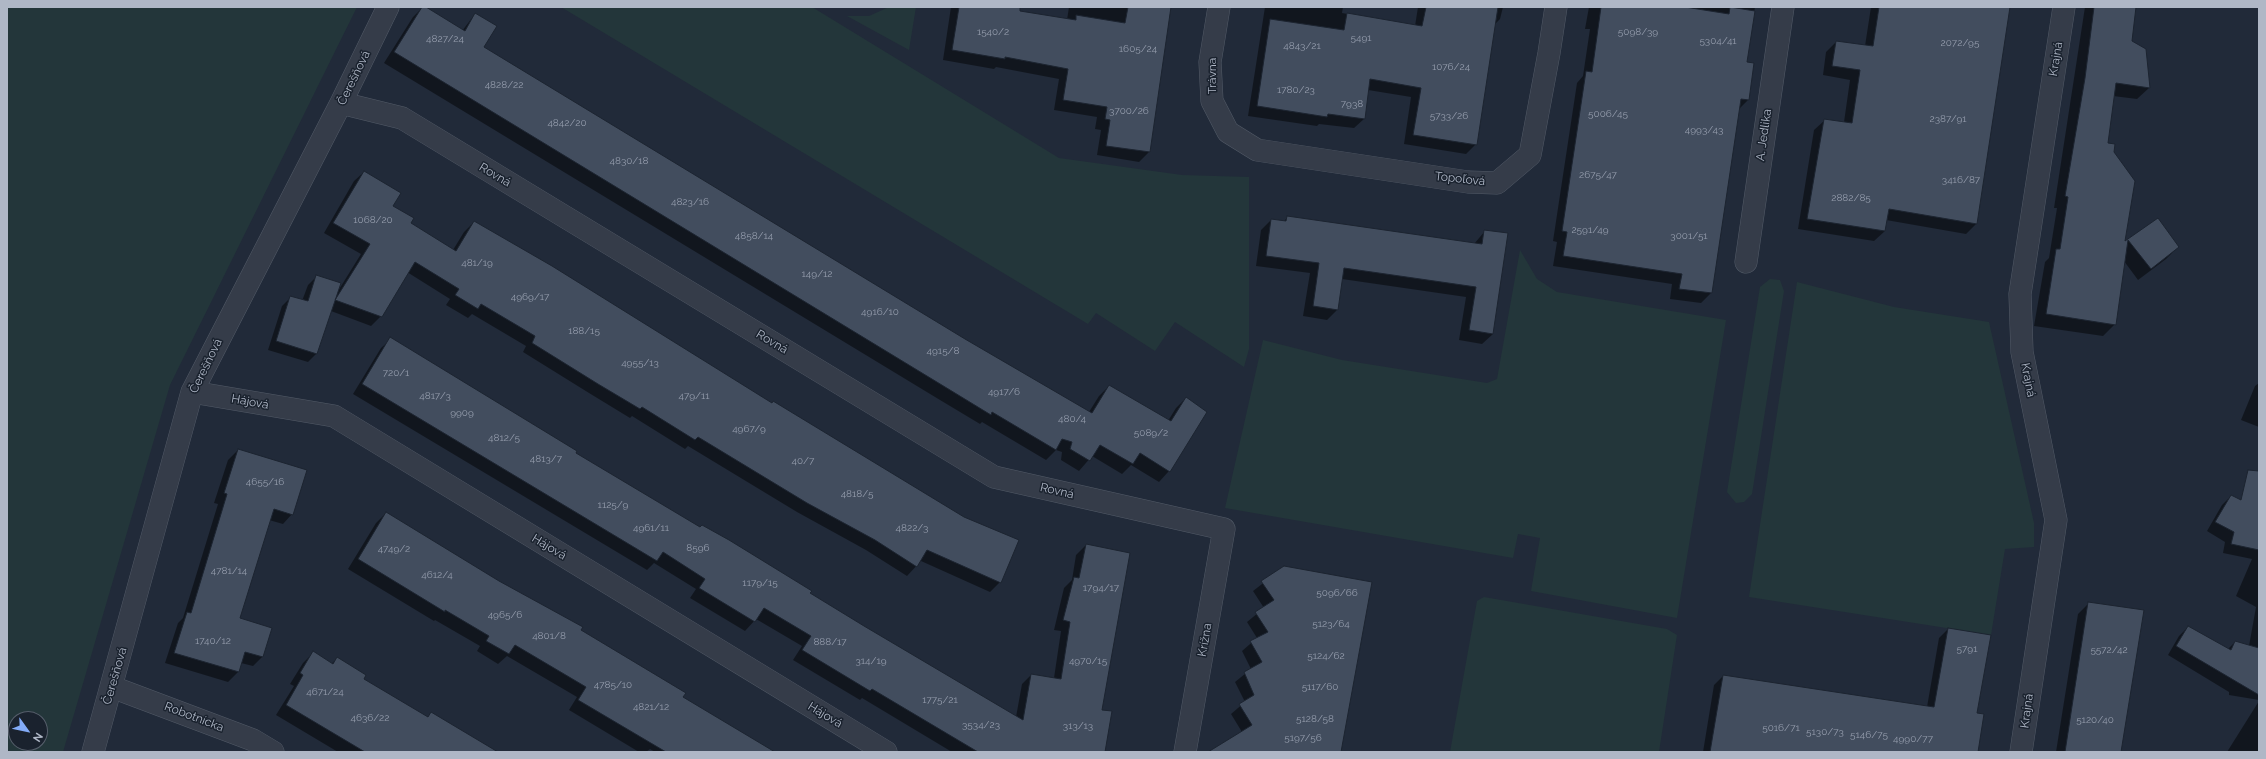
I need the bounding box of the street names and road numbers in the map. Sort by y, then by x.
street label: Krajná [2046,41,2066,77]
street label: Čerešňová [335,48,373,108]
street label: Trávna [1205,58,1219,94]
street label: A. Jedlika [1753,108,1775,162]
street label: Rovná [477,160,513,190]
street label: Topoľová [1434,169,1486,189]
street label: Rovná [754,327,790,357]
street label: Čerešňová [187,336,225,396]
street label: Krajná [2018,362,2038,398]
street label: Hájová [230,392,270,412]
street label: Rovná [1039,480,1075,502]
street label: Hájová [529,531,569,563]
street label: Krížna [1195,622,1215,658]
street label: Čerešňová [100,646,130,706]
street label: Krajná [2017,693,2037,729]
street label: Robotnícka [162,699,226,735]
street label: Hájová [805,699,845,731]

